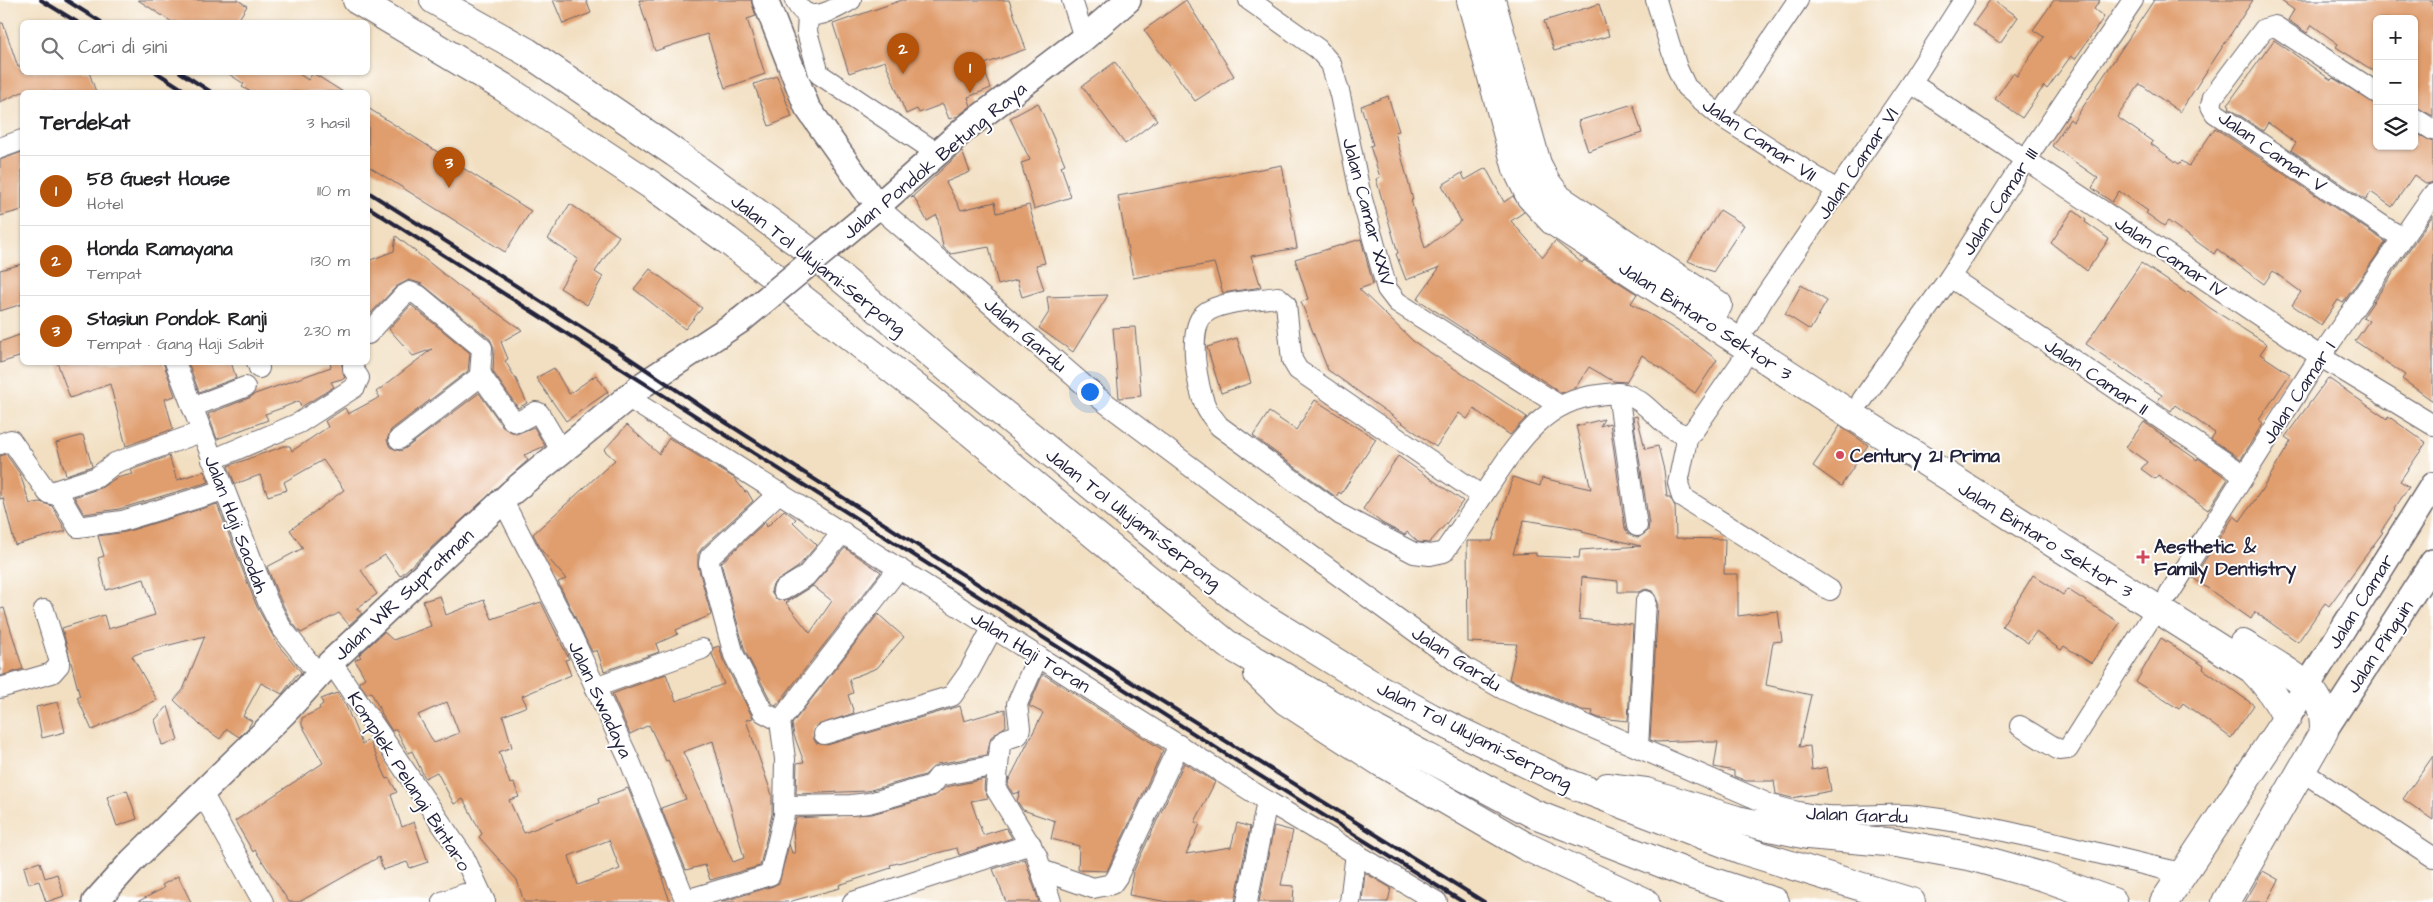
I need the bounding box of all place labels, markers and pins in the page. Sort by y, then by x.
pin: 2 [887,33,919,74]
pin: 1 [954,52,986,93]
pin: 3 [433,147,465,188]
place label: Century 21 Prima [1850,443,2000,471]
marker: Century 21 Prima [1834,449,1846,461]
place label: Aesthetic & Family Dentistry [2154,534,2297,584]
marker: Aesthetic & Family Dentistry [2136,550,2150,564]

